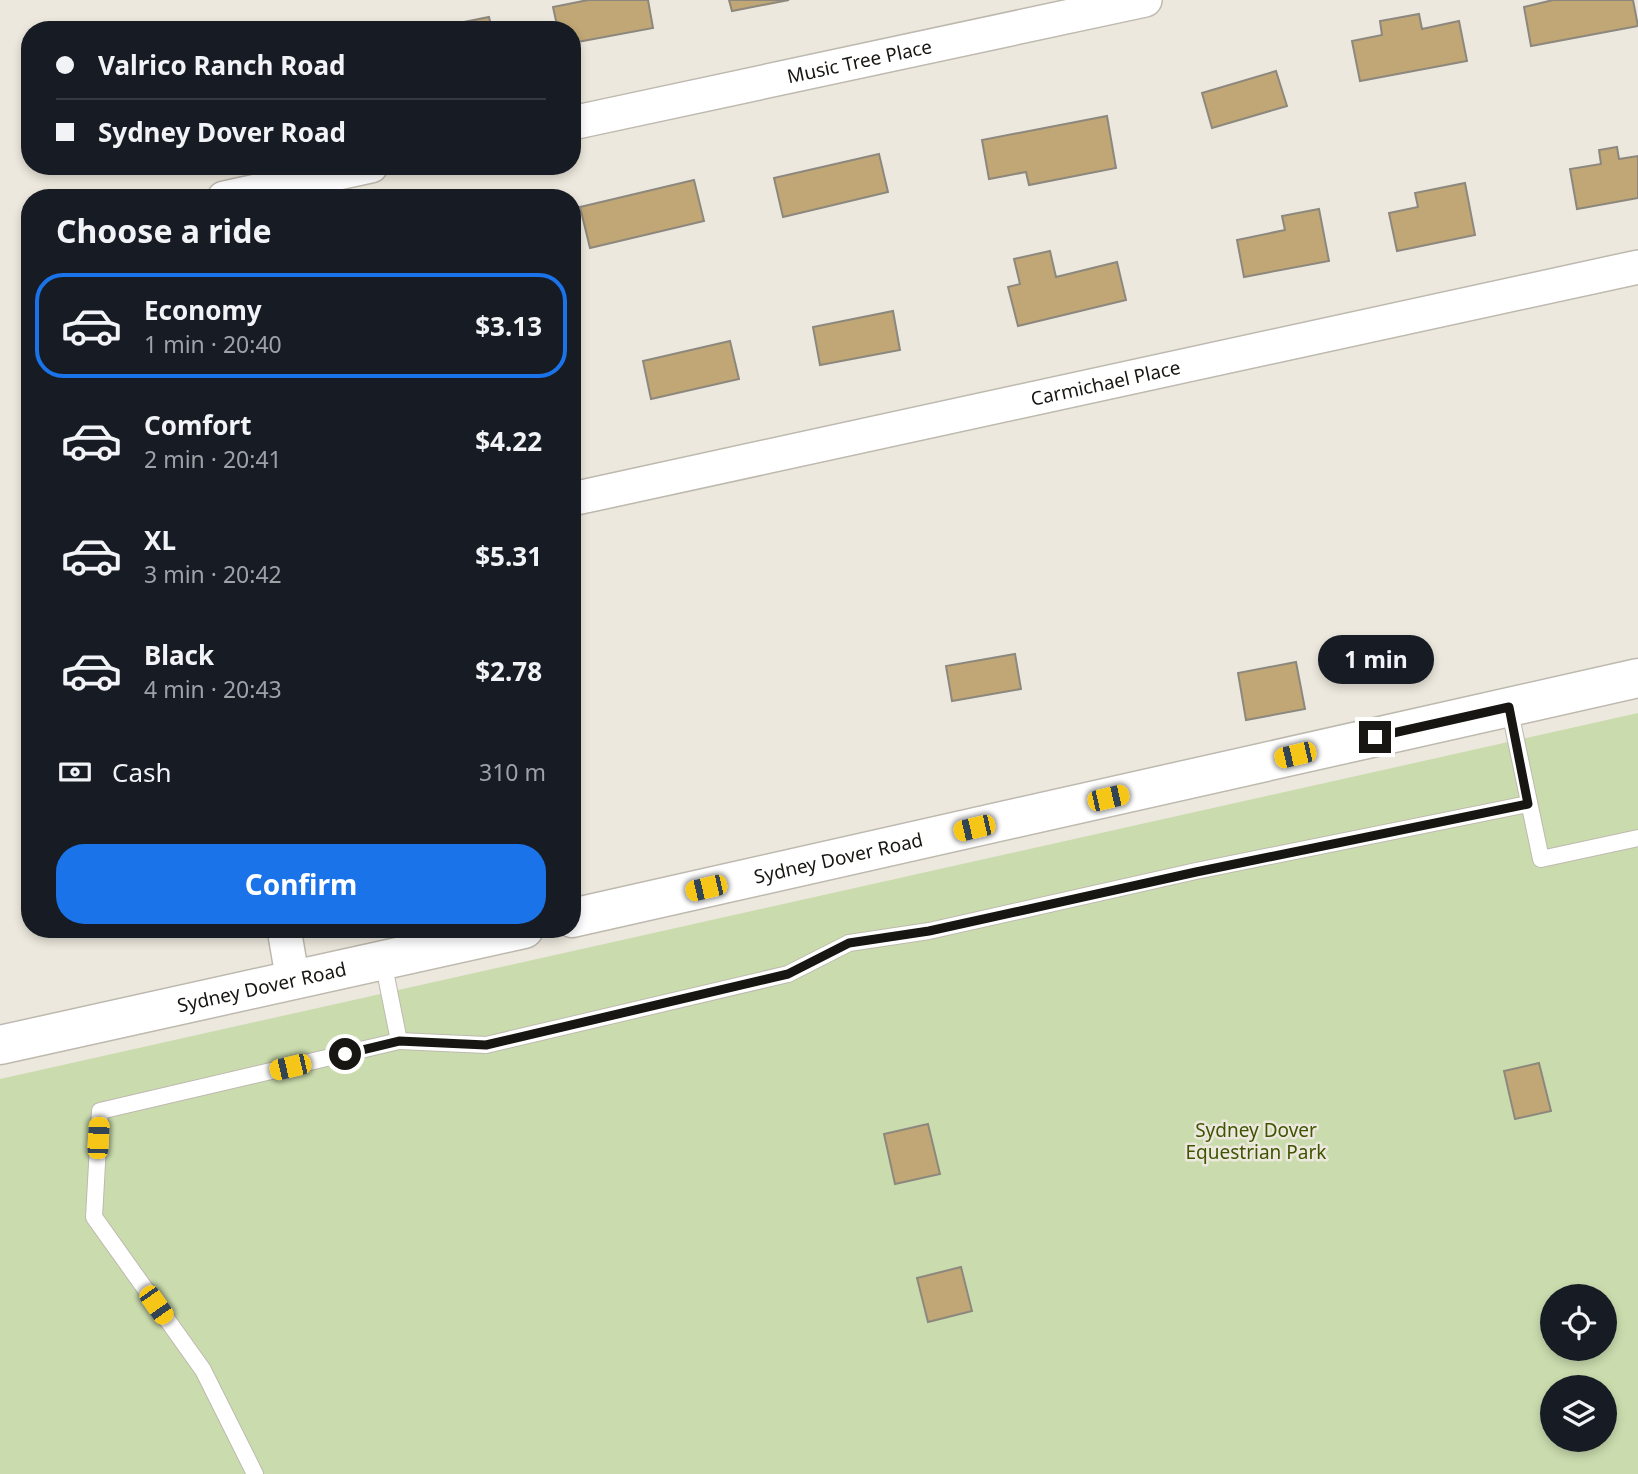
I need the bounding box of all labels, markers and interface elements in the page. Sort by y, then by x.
street label: Music Tree Place [785,33,934,89]
text: Valrico Ranch Road [98,47,345,83]
text: Sydney Dover Road [98,114,346,150]
text: Choose a ride [56,209,272,252]
text: Economy [144,292,262,328]
icon: car [60,294,123,357]
text: $3.13 [475,308,542,344]
text: 1 min · 20:40 [144,328,282,360]
street label: Carmichael Place [1028,354,1183,412]
text: Comfort [144,407,252,443]
icon: car [60,409,123,472]
text: $4.22 [475,423,542,459]
text: 2 min · 20:41 [144,443,282,475]
text: XL [144,522,176,558]
icon: car [60,524,123,587]
text: $5.31 [475,538,542,574]
text: 3 min · 20:42 [144,558,282,590]
callout: 1 min [1317,636,1433,684]
text: Black [144,637,214,673]
icon: car [60,639,123,702]
text: 1 min [1344,643,1408,675]
text: $2.78 [475,653,542,689]
text: 4 min · 20:43 [144,673,282,705]
route end [1359,721,1391,753]
car [1273,740,1318,770]
icon: cash [56,753,94,791]
text: Cash [112,754,172,790]
text: 310 m [479,756,546,788]
car [1086,783,1131,813]
car [952,813,997,843]
street label: Sydney Dover Road [751,826,925,890]
button: Confirm [56,844,546,924]
car [684,873,729,903]
street label: Sydney Dover Road [175,956,349,1018]
route start [329,1038,361,1070]
car [268,1052,313,1082]
car [87,1116,110,1160]
park label: Sydney Dover Equestrian Park [1186,1117,1326,1165]
car [136,1282,177,1328]
map controls [1540,1284,1617,1452]
button: locate [1540,1284,1617,1361]
button: layers [1540,1375,1617,1452]

